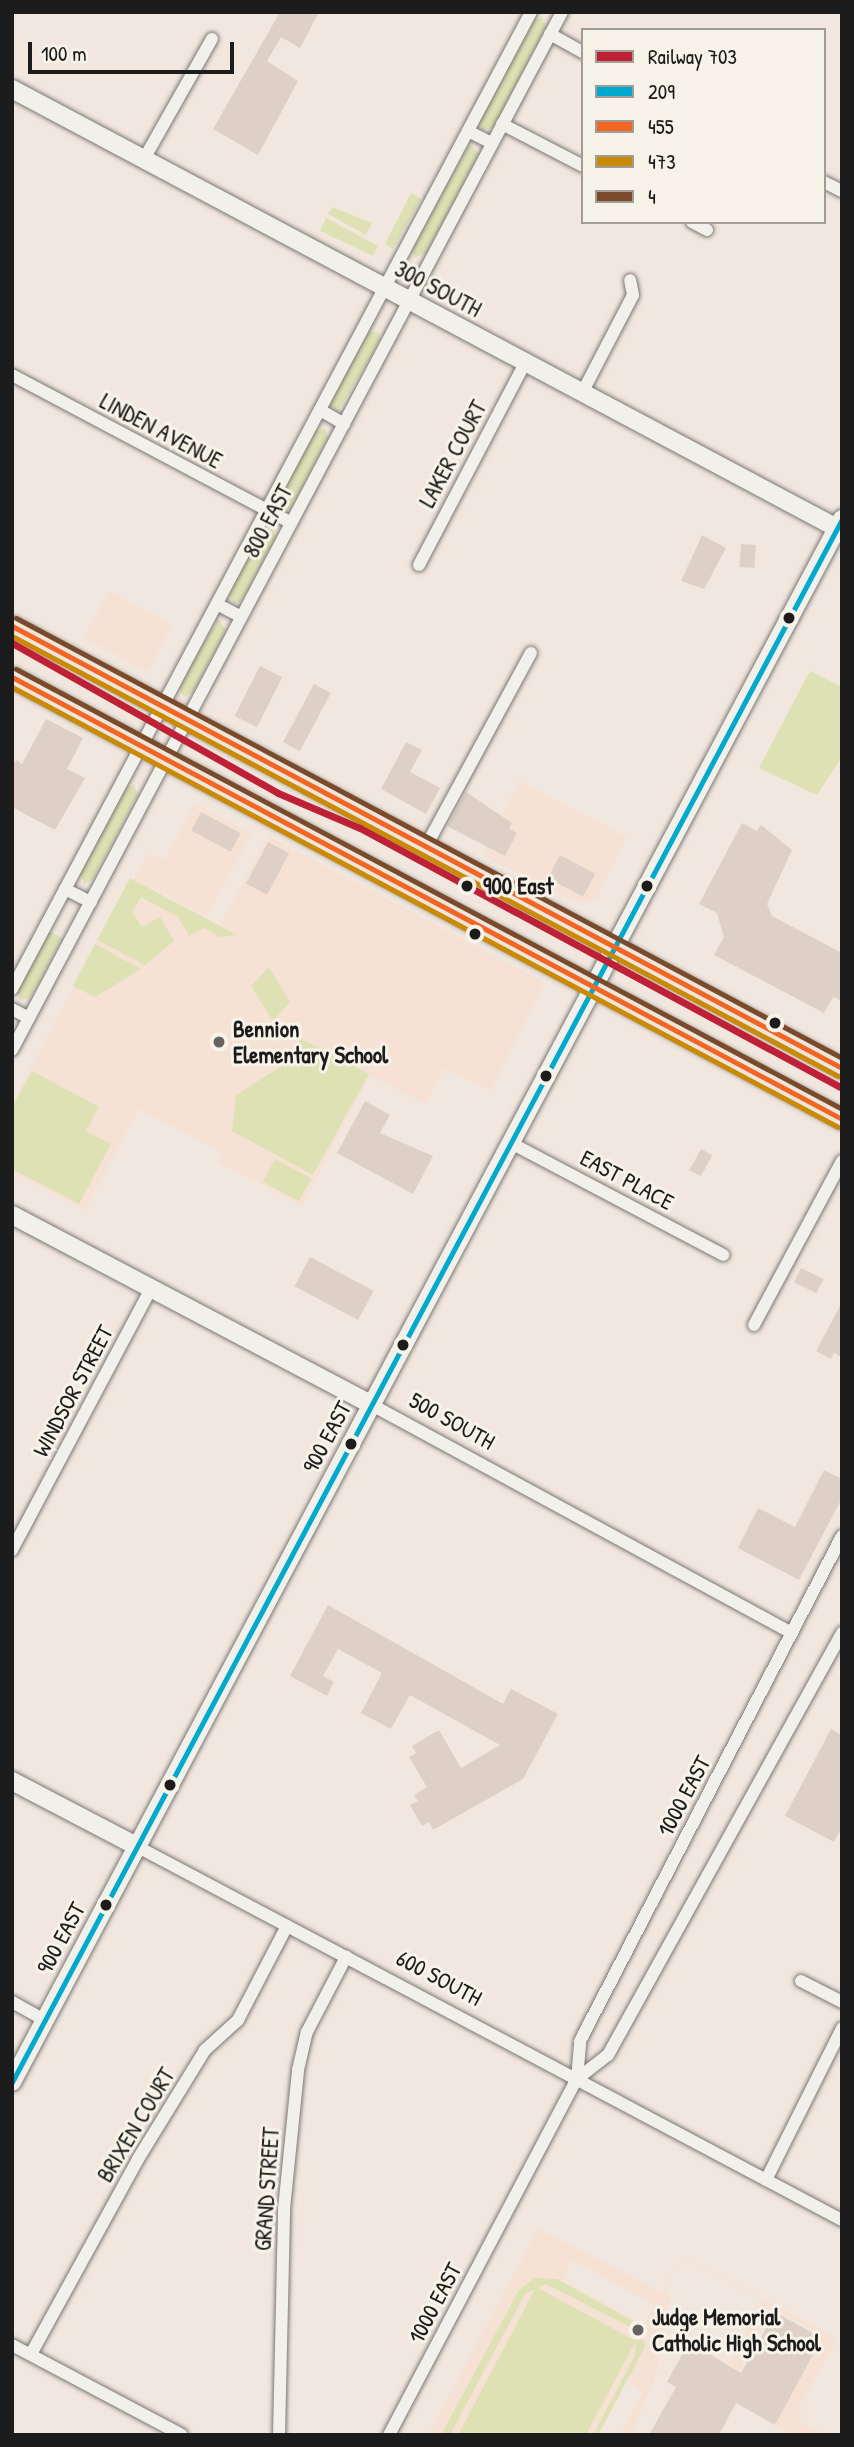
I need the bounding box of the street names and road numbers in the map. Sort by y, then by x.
street label: 300 SOUTH [390,255,486,323]
street label: LINDEN AVENUE [95,387,227,475]
street label: LAKER COURT [413,396,493,512]
street label: 800 EAST [237,480,299,562]
street label: EAST PLACE [576,1144,678,1216]
street label: WINDSOR STREET [27,1321,119,1461]
street label: 500 SOUTH [405,1386,499,1456]
street label: 900 EAST [297,1397,357,1477]
street label: 1000 EAST [651,1751,717,1841]
street label: 900 EAST [31,1898,91,1978]
street label: 600 SOUTH [392,1944,486,2012]
street label: BRIXEN COURT [91,2063,181,2187]
street label: GRAND STREET [249,2126,285,2252]
street label: 1000 EAST [402,2258,468,2348]

